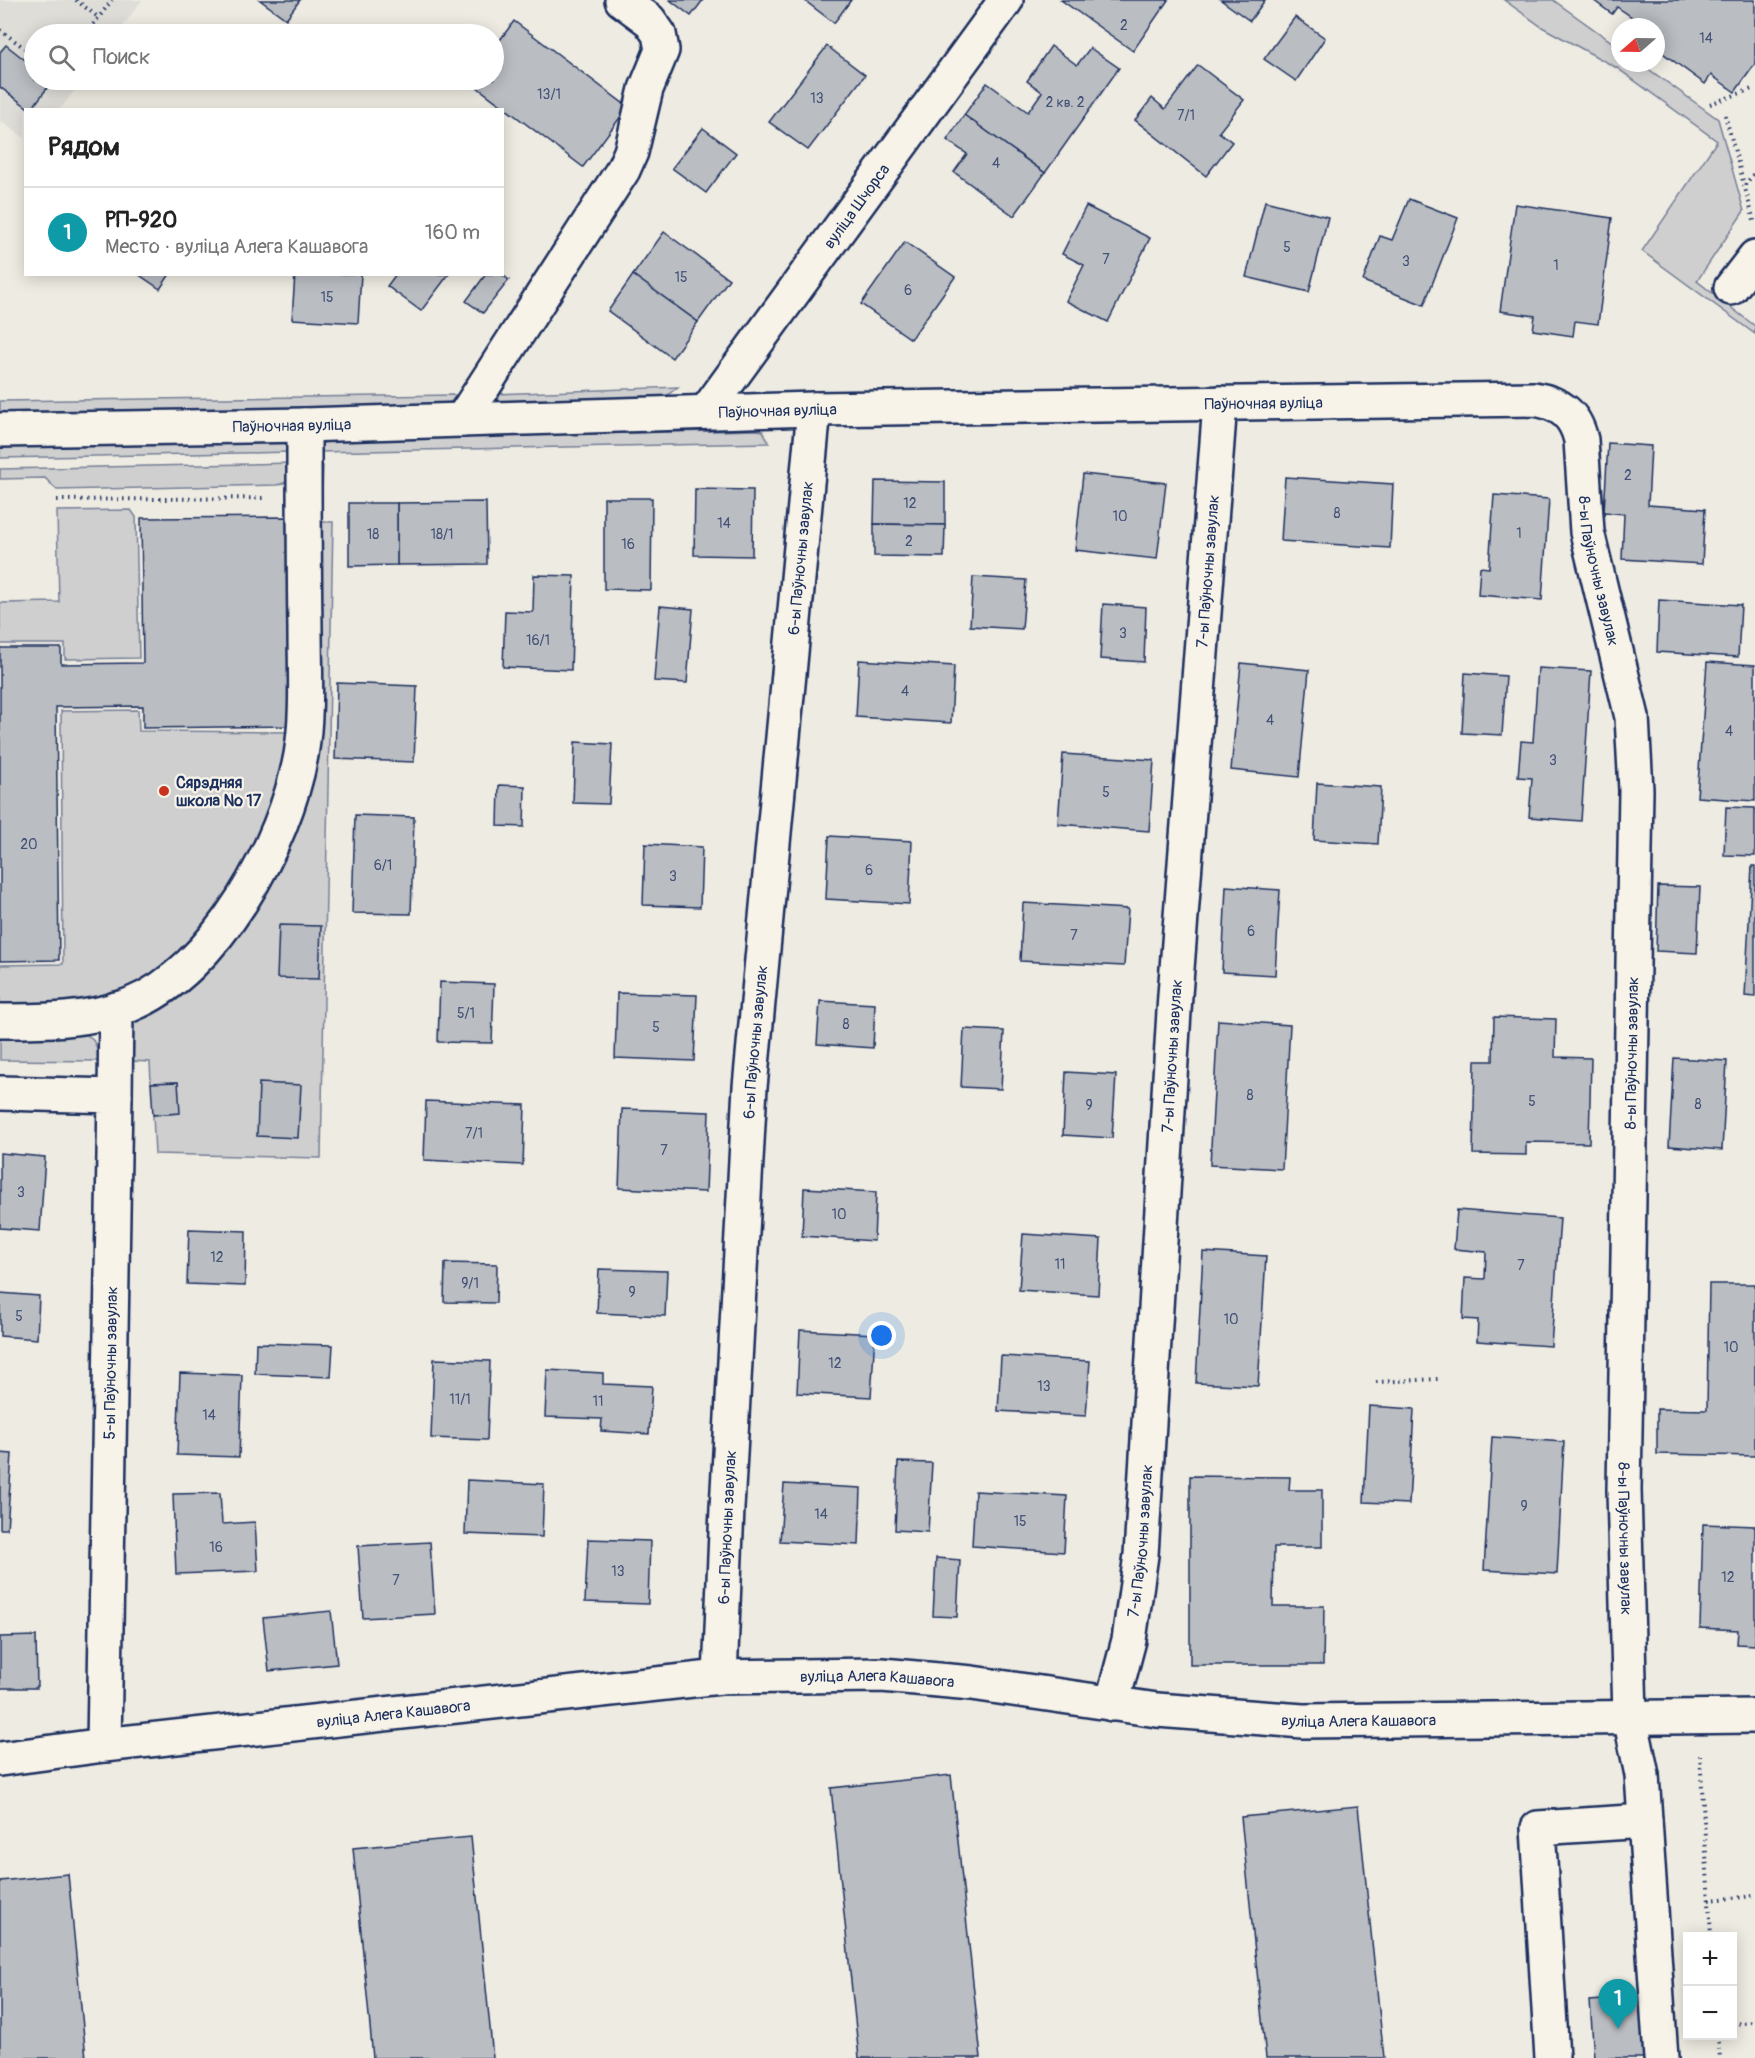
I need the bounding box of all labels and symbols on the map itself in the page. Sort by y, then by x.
house number: 2 [1120,17,1128,34]
north arrow [1611,18,1665,72]
house number: 14 [1699,30,1713,47]
house number: 13/1 [537,86,561,103]
house number: 13 [810,90,824,107]
house number: 2 кв. 2 [1046,94,1085,111]
house number: 7/1 [1177,107,1195,124]
house number: 4 [992,155,1000,172]
street label: вуліца Шчорса [819,160,894,253]
house number: 5 [1283,239,1291,256]
house number: 7 [1102,251,1110,268]
house number: 3 [1402,253,1410,270]
house number: 1 [1553,257,1559,274]
house number: 15 [674,269,688,286]
house number: 6 [904,282,912,299]
house number: 15 [320,289,334,306]
street label: Паўночная вуліца [1204,393,1323,415]
street label: Паўночная вуліца [718,400,837,423]
street label: Паўночная вуліца [233,415,352,437]
house number: 2 [1624,467,1632,484]
street label: 6-ы Паўночны завулак [784,480,818,636]
street label: 7-ы Паўночны завулак [1192,494,1224,649]
house number: 12 [903,495,917,512]
street label: 8-ы Паўночны завулак [1574,495,1623,648]
house number: 8 [1333,505,1341,522]
house number: 10 [1112,508,1128,525]
house number: 14 [717,515,731,532]
house number: 1 [1516,525,1522,542]
house number: 18 [367,526,379,543]
house number: 18/1 [430,526,454,543]
house number: 2 [905,533,913,550]
house number: 16 [621,536,635,553]
house number: 3 [1119,625,1127,642]
house number: 16/1 [526,632,550,649]
house number: 4 [901,683,909,700]
house number: 4 [1266,712,1274,729]
house number: 4 [1725,723,1733,740]
house number: 3 [1549,752,1557,769]
place label: Сярэдняя школа № 17 [176,773,262,811]
marker: Сярэдняя школа № 17 [157,784,171,798]
house number: 5 [1102,784,1110,801]
house number: 20 [20,836,38,853]
house number: 6/1 [374,857,392,874]
house number: 6 [865,862,873,879]
house number: 3 [669,868,677,885]
house number: 6 [1247,923,1255,940]
house number: 7 [1070,927,1078,944]
street label: 6-ы Паўночны завулак [739,964,772,1119]
street label: 8-ы Паўночны завулак [1621,976,1643,1130]
street label: 7-ы Паўночны завулак [1158,979,1187,1133]
house number: 5/1 [457,1005,475,1022]
house number: 8 [842,1016,850,1033]
house number: 5 [652,1019,660,1036]
house number: 8 [1246,1087,1254,1104]
house number: 5 [1528,1093,1536,1110]
house number: 8 [1694,1096,1702,1113]
house number: 9 [1085,1097,1093,1114]
house number: 7/1 [465,1125,483,1142]
house number: 7 [660,1142,668,1159]
house number: 3 [17,1184,25,1201]
house number: 10 [831,1206,847,1223]
house number: 12 [210,1249,224,1266]
house number: 11 [1055,1256,1065,1273]
house number: 7 [1517,1257,1525,1274]
house number: 9/1 [461,1275,479,1292]
house number: 9 [628,1284,636,1301]
street label: 5-ы Паўночны завулак [100,1286,122,1440]
house number: 5 [15,1308,23,1325]
house number: 10 [1223,1311,1239,1328]
your location [867,1321,896,1350]
house number: 10 [1723,1339,1739,1356]
house number: 12 [828,1355,842,1372]
house number: 13 [1037,1378,1051,1395]
house number: 11/1 [449,1391,471,1408]
house number: 11 [593,1393,603,1410]
house number: 14 [202,1407,216,1424]
street label: 6-ы Паўночны завулак [714,1450,741,1605]
street label: 8-ы Паўночны завулак [1613,1462,1636,1615]
street label: 7-ы Паўночны завулак [1123,1464,1157,1619]
house number: 9 [1520,1498,1528,1515]
house number: 14 [814,1506,828,1523]
house number: 15 [1013,1513,1027,1530]
house number: 16 [209,1539,223,1556]
house number: 13 [611,1563,625,1580]
house number: 12 [1721,1569,1735,1586]
house number: 7 [392,1572,400,1589]
street label: вуліца Алега Кашавога [800,1666,955,1692]
street label: вуліца Алега Кашавога [315,1696,472,1732]
street label: вуліца Алега Кашавога [1280,1710,1436,1732]
pin: 1 [1598,1980,1638,2029]

